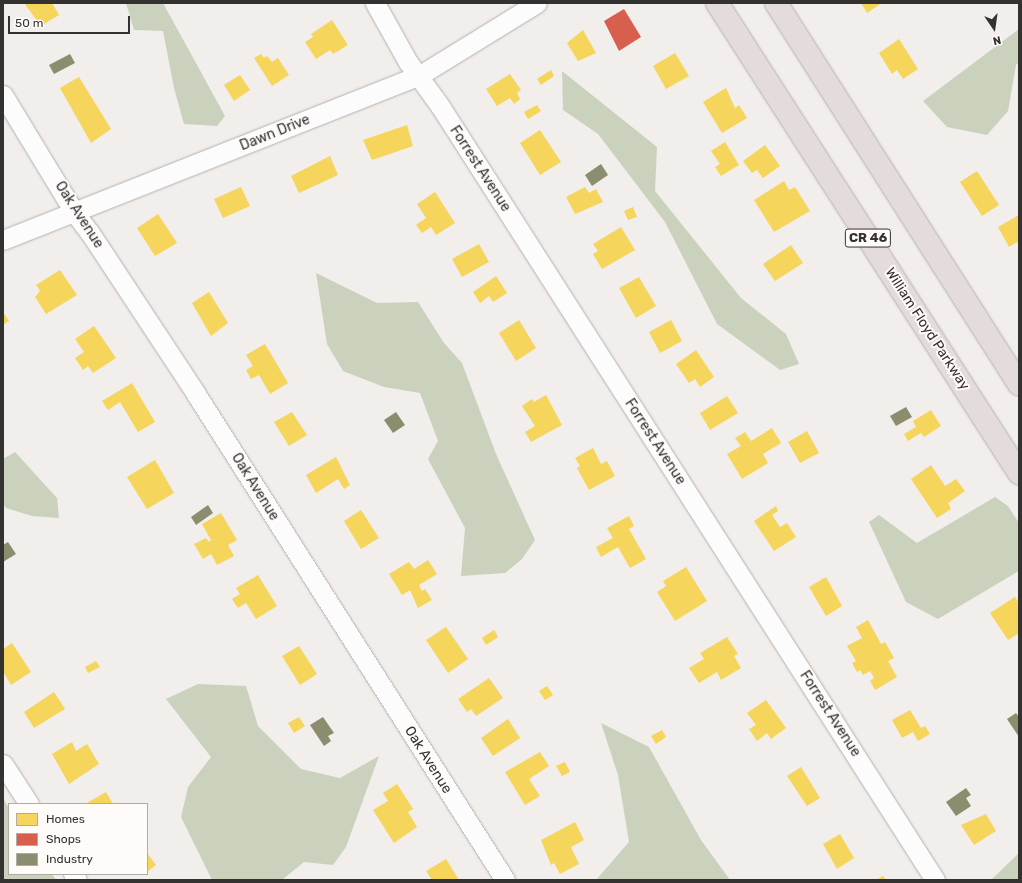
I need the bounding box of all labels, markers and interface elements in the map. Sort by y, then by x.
scale bar [10,8,132,34]
north arrow [974,8,1014,48]
text: 50 m [15,16,43,30]
text: N [991,33,1002,47]
street label: Dawn Drive [237,111,313,155]
street label: Forrest Avenue [446,123,514,215]
street label: Oak Avenue [51,178,107,252]
road number: CR 46 [844,227,892,249]
street label: William Floyd Parkway [881,265,973,393]
street label: Forrest Avenue [621,396,689,488]
street label: Oak Avenue [228,450,282,524]
street label: Forrest Avenue [796,668,864,760]
street label: Oak Avenue [401,723,455,797]
legend [8,803,148,875]
text: Homes [46,812,85,826]
text: Shops [46,832,81,846]
text: Industry [46,852,93,866]

